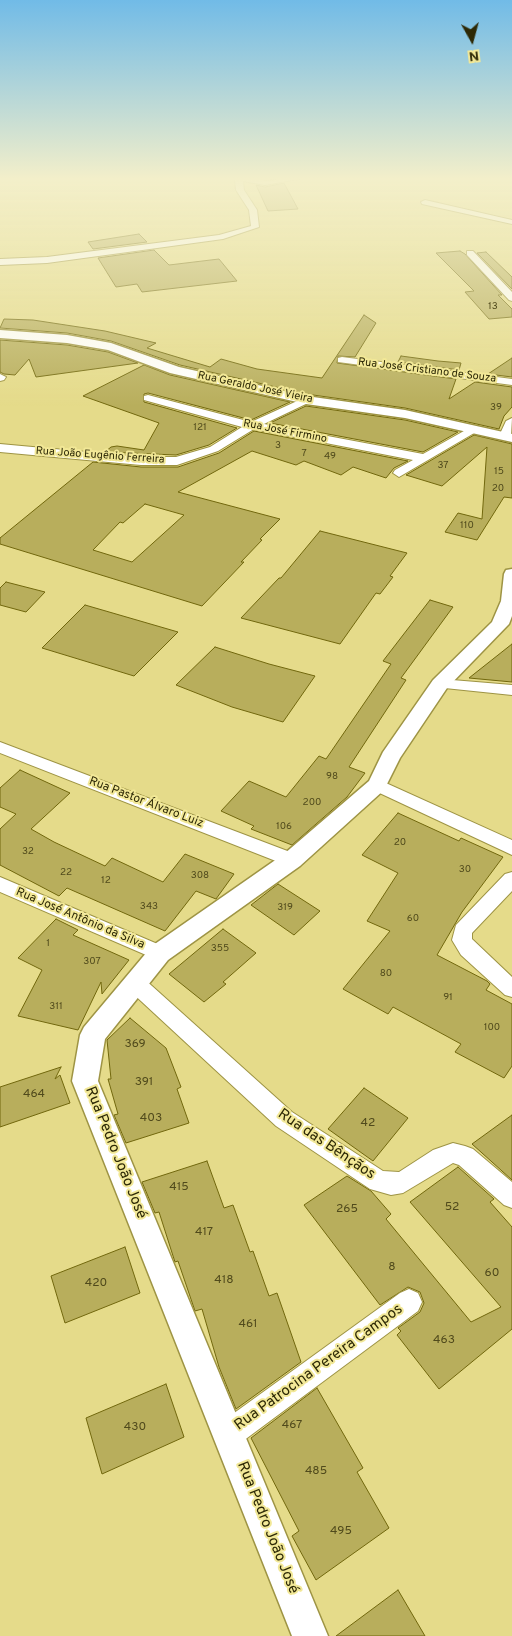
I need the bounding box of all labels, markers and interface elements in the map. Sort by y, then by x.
north arrow [447,15,497,65]
text: N [468,46,480,64]
house number: 13 [488,301,498,313]
street label: Rua José Cristiano de Souza [357,356,497,386]
street label: Rua Geraldo José Vieira [196,369,314,407]
house number: 39 [490,402,502,414]
street label: Rua José Firmino [242,417,328,447]
house number: 121 [193,422,207,434]
house number: 3 [275,440,281,452]
street label: Rua João Eugênio Ferreira [35,445,165,467]
house number: 7 [301,448,307,460]
house number: 49 [324,451,336,463]
house number: 37 [437,460,449,472]
house number: 15 [494,466,504,478]
house number: 20 [492,483,504,495]
house number: 110 [460,520,474,532]
house number: 98 [326,771,338,783]
street label: Rua Pastor Álvaro Luiz [87,774,205,832]
house number: 200 [303,797,321,809]
house number: 106 [276,821,292,833]
house number: 20 [394,837,406,849]
house number: 32 [22,846,34,858]
house number: 30 [459,864,471,876]
house number: 22 [60,867,72,879]
house number: 308 [191,870,209,882]
house number: 12 [101,875,111,887]
street label: Rua José Antônio da Silva [13,885,147,953]
house number: 343 [140,901,158,913]
house number: 319 [277,902,293,914]
house number: 60 [407,913,419,925]
house number: 1 [46,938,50,950]
house number: 355 [211,943,229,955]
house number: 307 [83,956,101,968]
house number: 80 [380,968,392,980]
house number: 91 [443,992,453,1004]
house number: 311 [49,1001,63,1013]
house number: 100 [484,1022,500,1034]
house number: 369 [124,1038,146,1052]
house number: 391 [135,1076,153,1090]
street label: Rua Pedro João José [80,1084,150,1222]
house number: 464 [23,1088,45,1102]
street label: Rua das Bênçãos [274,1106,378,1184]
house number: 403 [140,1112,162,1126]
house number: 42 [361,1117,375,1131]
house number: 415 [169,1181,189,1195]
house number: 52 [445,1201,459,1215]
house number: 265 [336,1203,358,1217]
house number: 417 [195,1226,213,1240]
house number: 8 [388,1261,396,1275]
house number: 60 [485,1267,499,1281]
house number: 418 [214,1274,234,1288]
house number: 420 [85,1277,107,1291]
street label: Rua Patrocina Pereira Campos [231,1301,407,1435]
house number: 461 [238,1318,258,1332]
house number: 463 [433,1334,455,1348]
house number: 467 [282,1419,302,1433]
house number: 430 [124,1421,146,1435]
street label: Rua Pedro João José [232,1459,302,1597]
house number: 485 [305,1465,327,1479]
house number: 495 [330,1525,352,1539]

